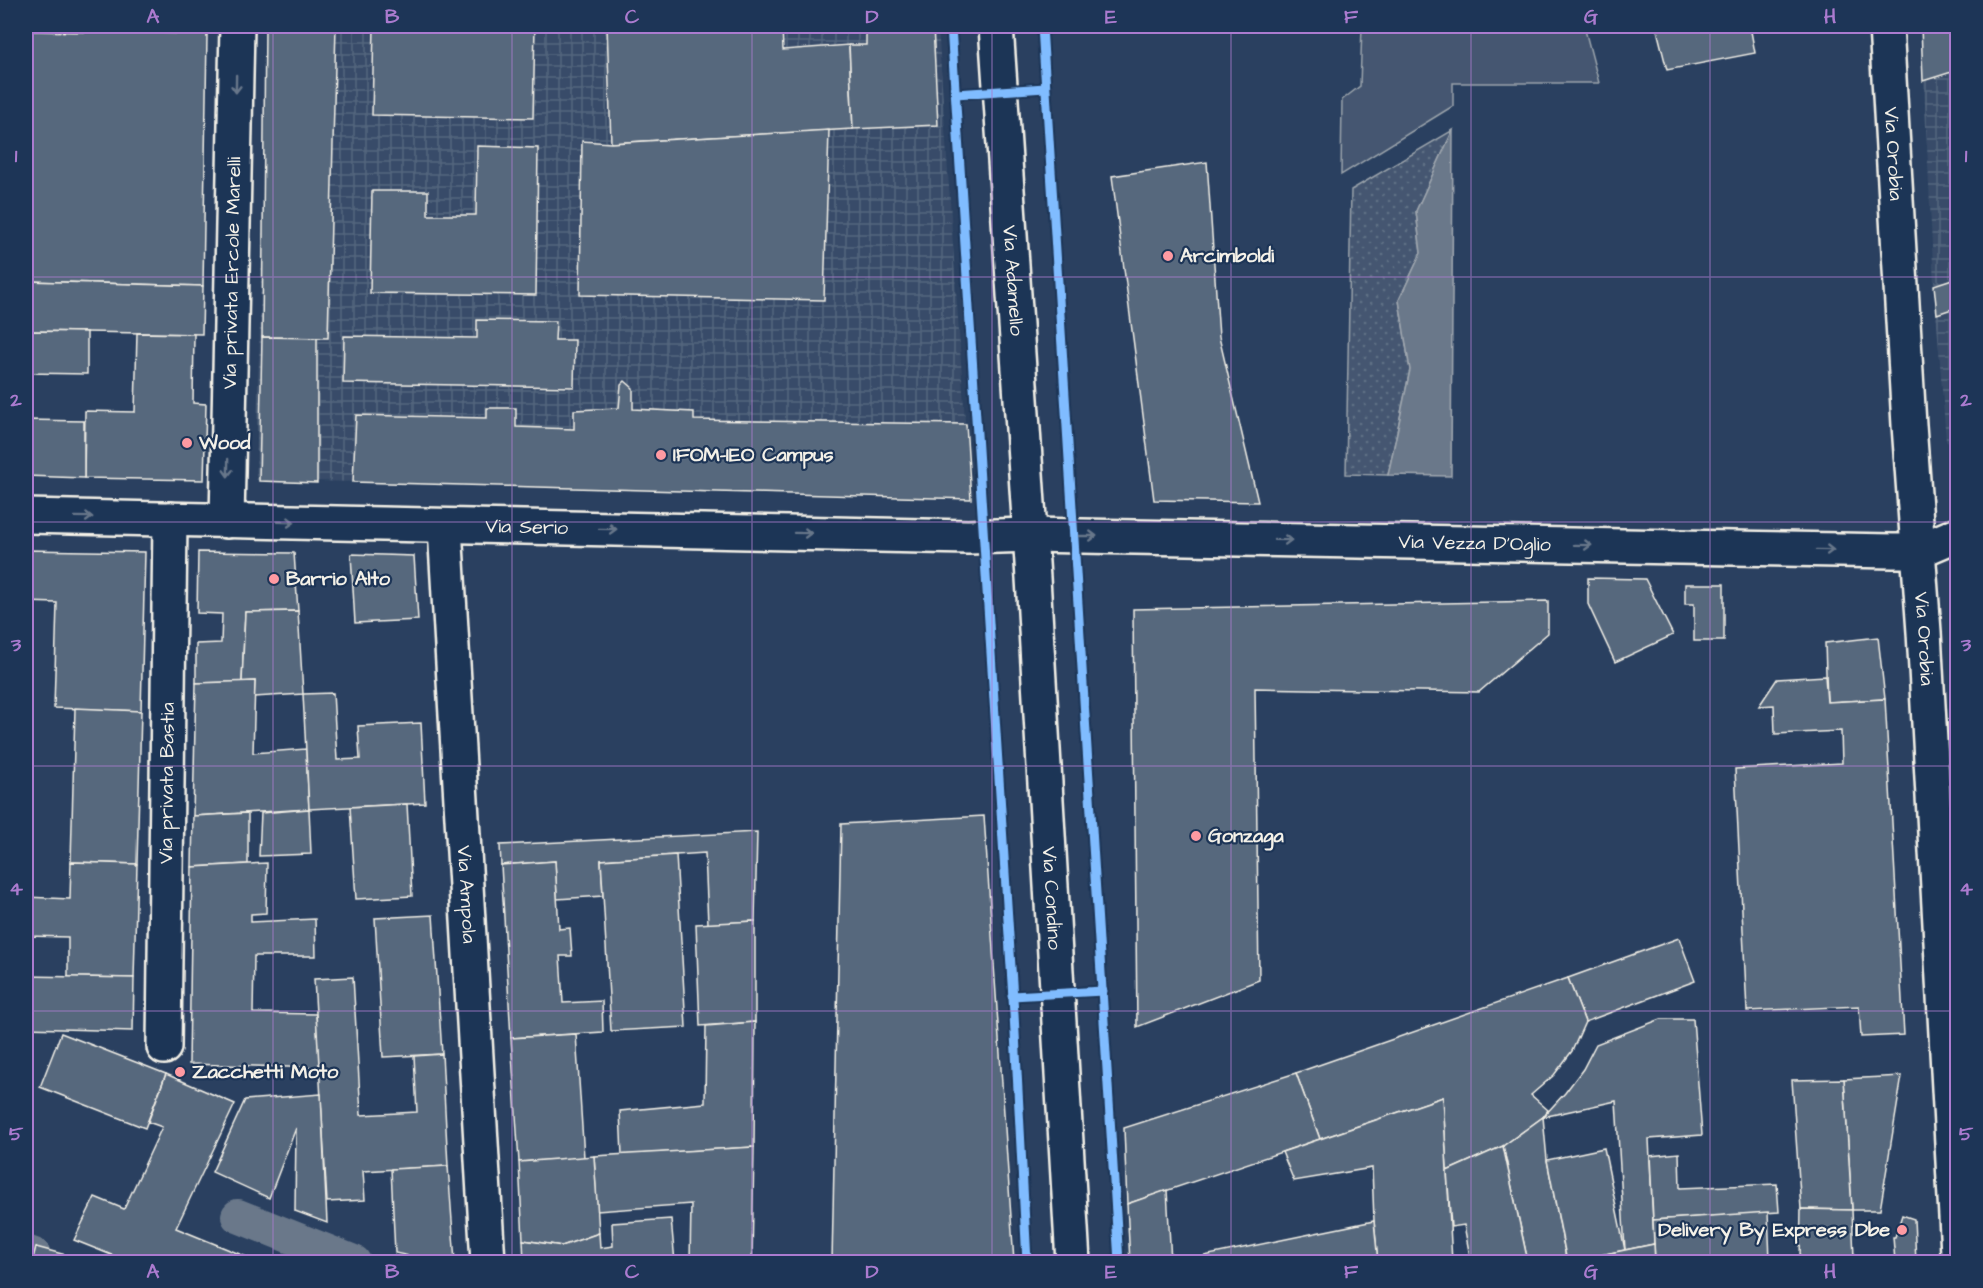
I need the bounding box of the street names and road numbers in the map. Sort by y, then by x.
street label: Via Orobia [1877,106,1910,201]
street label: Via privata Ercole Marelli [216,156,248,390]
street label: Via Adamello [995,224,1031,337]
street label: Via Serio [485,512,569,542]
street label: Via Vezza D'Oglio [1398,528,1551,559]
street label: Via Orobia [1907,591,1941,686]
street label: Via privata Bastia [152,702,182,864]
street label: Via Ampola [450,845,483,944]
street label: Via Condino [1035,846,1069,951]

